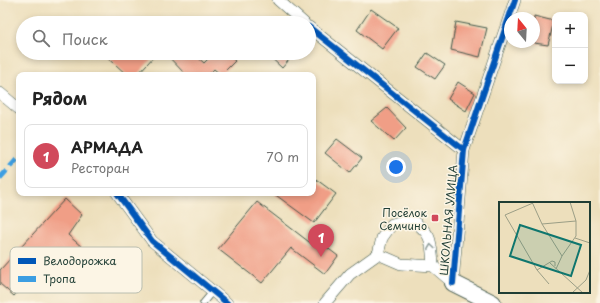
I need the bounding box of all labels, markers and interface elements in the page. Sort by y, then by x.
north arrow [504,12,540,48]
map controls [552,12,588,84]
button: + [552,12,588,48]
search box [16,16,316,60]
icon: search [30,27,52,49]
text: Поиск [62,27,108,50]
button: − [552,48,588,84]
text: Рядом [32,85,87,111]
text: АРМАДА [71,135,143,158]
text: 1 [43,147,49,166]
text: 70 m [266,147,299,166]
your location [386,157,406,177]
text: Ресторан [71,158,130,177]
street label: ШКОЛЬНАЯ УЛИЦА [435,163,461,276]
inset map [499,202,590,293]
place label: Посёлок Семчино [379,204,427,234]
marker: Посёлок Семчино [430,213,440,223]
pin: 1 [308,224,334,257]
one-way arrow [427,244,436,250]
legend [10,247,142,293]
text: Велодорожка [43,252,116,269]
text: Тропа [43,270,76,287]

